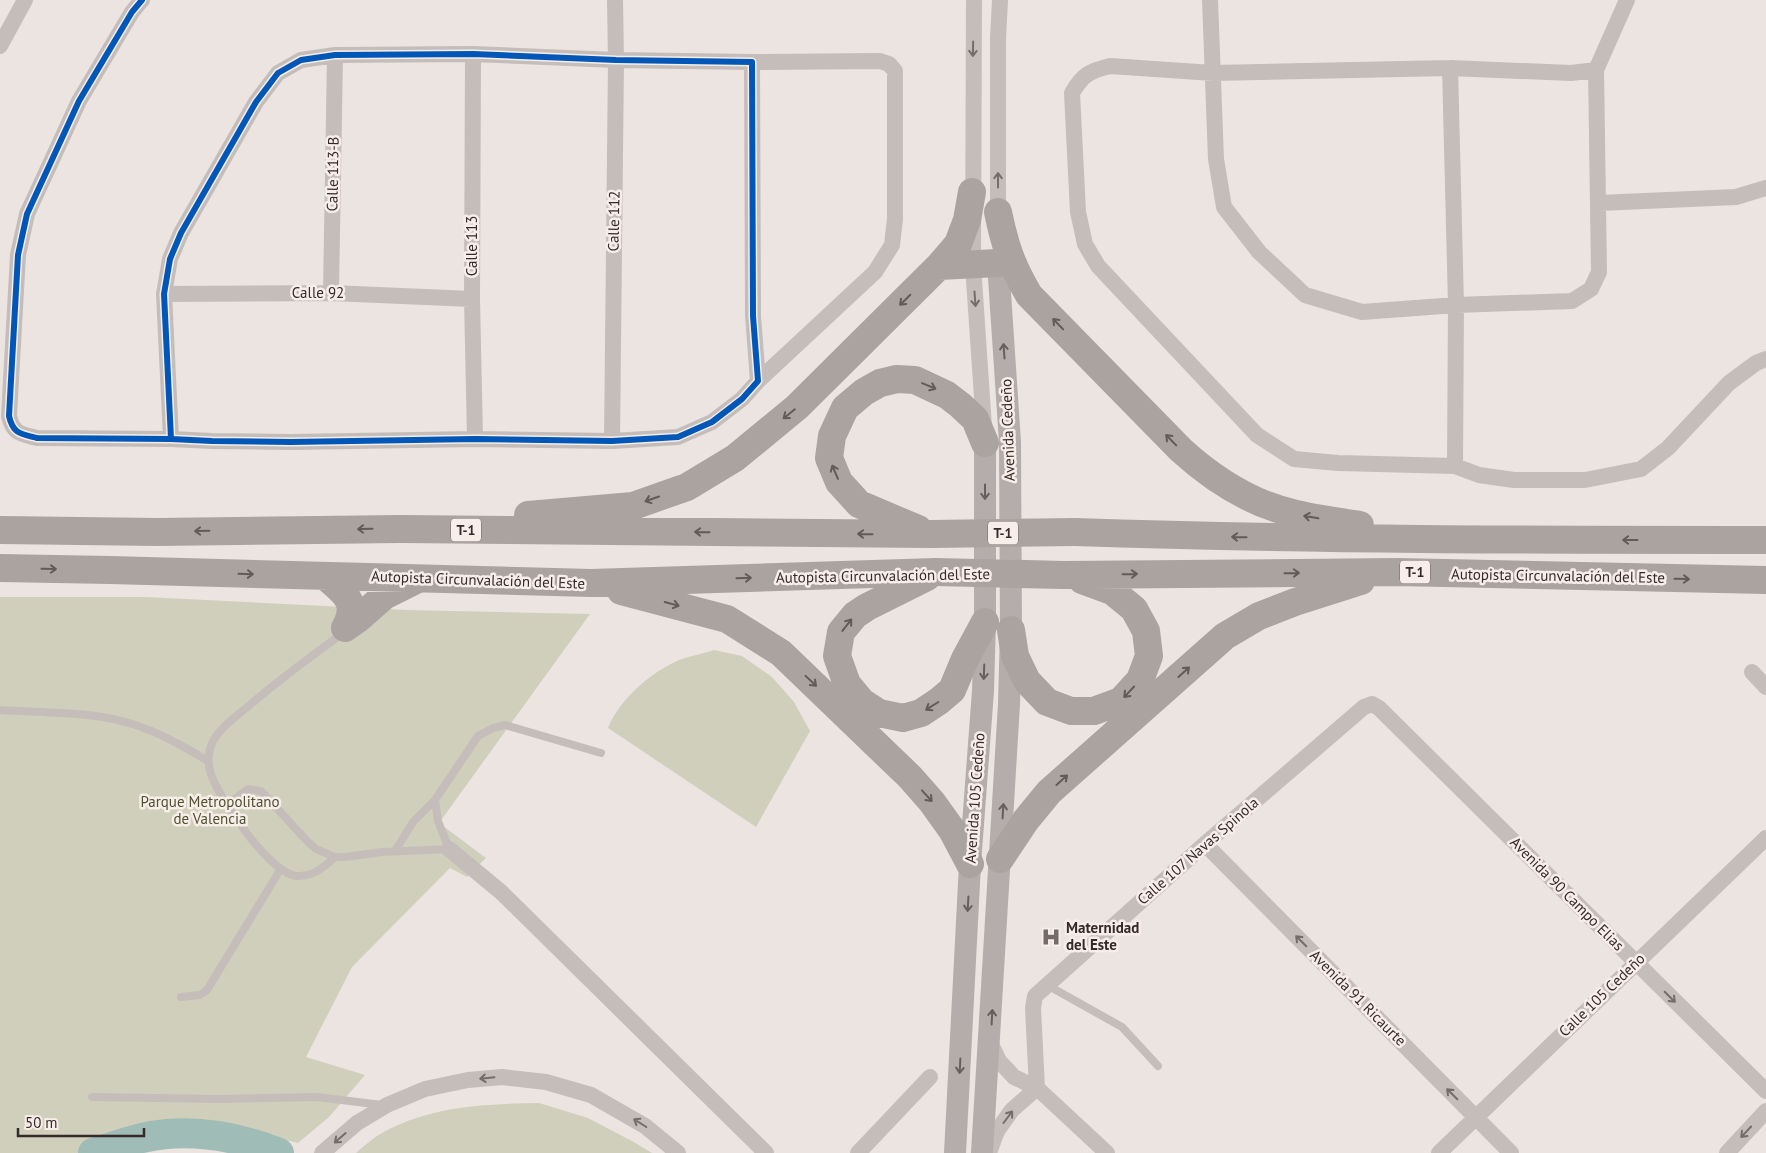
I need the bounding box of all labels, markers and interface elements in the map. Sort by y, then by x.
one-way arrow [968,40,978,56]
street label: Calle 113-B [322,136,343,212]
one-way arrow [993,172,1003,188]
street label: Calle 112 [603,190,624,251]
street label: Calle 113 [462,216,481,276]
street label: Calle 92 [292,283,344,302]
one-way arrow [970,290,979,306]
one-way arrow [898,294,911,306]
one-way arrow [1052,318,1064,330]
one-way arrow [999,343,1009,359]
street label: Avenida Cedeño [996,379,1019,481]
one-way arrow [921,382,936,392]
one-way arrow [782,408,795,419]
one-way arrow [1166,435,1178,447]
one-way arrow [829,465,839,480]
one-way arrow [980,484,990,500]
one-way arrow [645,495,660,504]
one-way arrow [1304,511,1320,521]
road number: T-1 [451,518,481,542]
road number: T-1 [988,522,1018,544]
one-way arrow [357,525,373,534]
one-way arrow [195,526,211,536]
one-way arrow [695,527,711,537]
one-way arrow [857,529,874,539]
one-way arrow [1232,532,1248,542]
one-way arrow [1622,535,1638,545]
road number: T-1 [1400,560,1430,584]
one-way arrow [40,564,56,574]
street label: Autopista Circunvalación del Este [776,564,990,587]
street label: Autopista Circunvalación del Este [1451,564,1665,587]
street label: Autopista Circunvalación del Este [371,566,585,593]
one-way arrow [1284,568,1300,578]
one-way arrow [238,569,254,578]
one-way arrow [1122,570,1138,579]
one-way arrow [736,573,752,583]
one-way arrow [1674,574,1690,583]
one-way arrow [663,600,679,609]
one-way arrow [841,619,852,632]
one-way arrow [979,664,989,680]
one-way arrow [1177,666,1190,678]
one-way arrow [805,675,817,687]
one-way arrow [1123,685,1135,698]
one-way arrow [925,701,939,711]
street label: Avenida 105 Cedeño [960,732,989,864]
one-way arrow [1056,774,1069,786]
one-way arrow [921,789,932,802]
park label: Parque Metropolitano de Valencia [140,792,280,828]
street label: Calle 107 Navas Spinola [1133,793,1262,908]
one-way arrow [998,803,1007,819]
street label: Avenida 90 Campo Elias [1506,833,1628,955]
one-way arrow [964,896,973,912]
place label: Maternidad del Este [1066,918,1139,954]
hospital icon: Maternidad del Este [1040,926,1062,948]
one-way arrow [1295,934,1307,947]
street label: Avenida 91 Ricaurte [1306,946,1410,1050]
street label: Calle 105 Cedeño [1555,949,1649,1040]
one-way arrow [1664,991,1677,1003]
one-way arrow [987,1009,996,1025]
one-way arrow [956,1058,965,1074]
one-way arrow [479,1073,495,1083]
one-way arrow [1446,1087,1458,1100]
scale bar [18,1106,144,1138]
one-way arrow [1002,1111,1013,1124]
text: 50 m [25,1113,58,1132]
one-way arrow [633,1118,647,1128]
one-way arrow [1741,1125,1752,1138]
one-way arrow [334,1132,347,1143]

